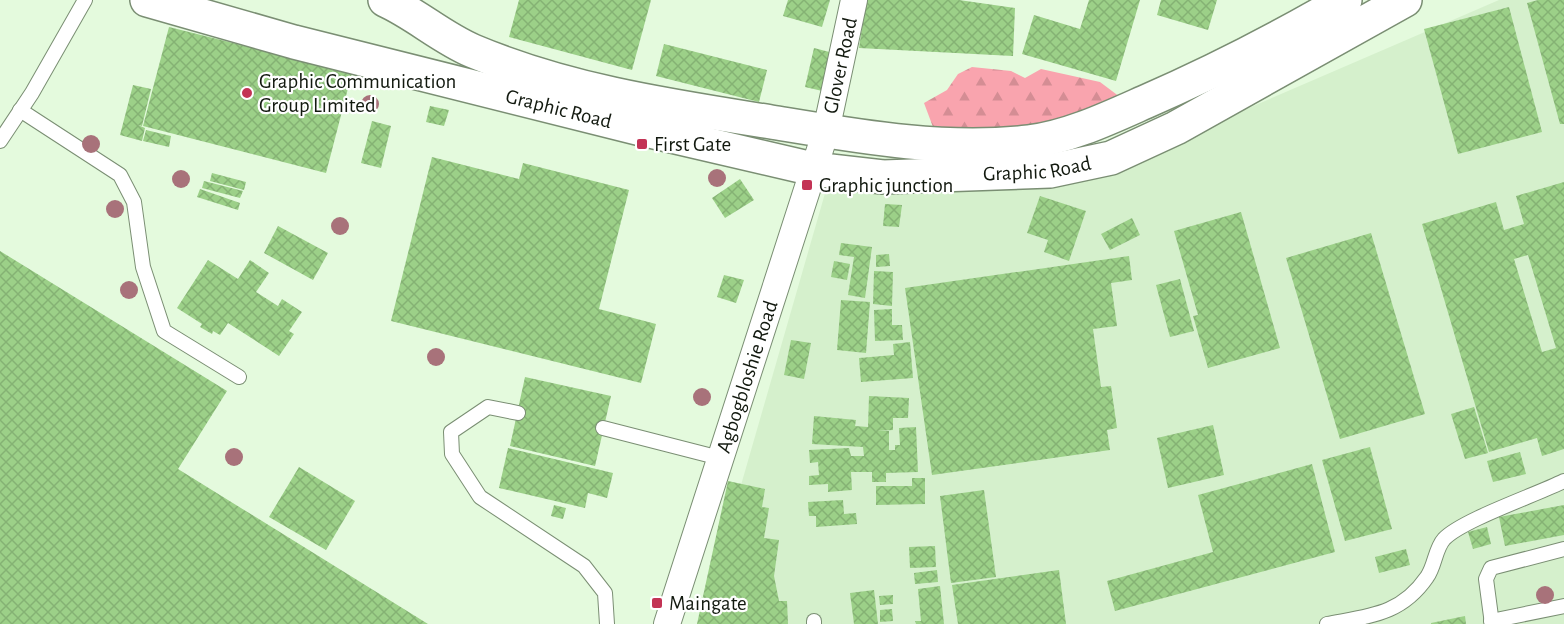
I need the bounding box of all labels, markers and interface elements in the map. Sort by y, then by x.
street label: Glover Road [820,15,861,116]
place label: Graphic Communication Group Limited [259,71,456,116]
marker: Graphic Communication Group Limited [240,86,254,100]
street label: Graphic Road [504,86,614,132]
place label: First Gate [654,134,731,155]
marker: First Gate [635,137,649,151]
street label: Graphic Road [983,153,1093,184]
place label: Graphic junction [819,175,953,196]
marker: Graphic junction [800,178,814,192]
street label: Agbogbloshie Road [713,298,782,455]
place label: Maingate [669,593,747,614]
marker: Maingate [650,596,664,610]

